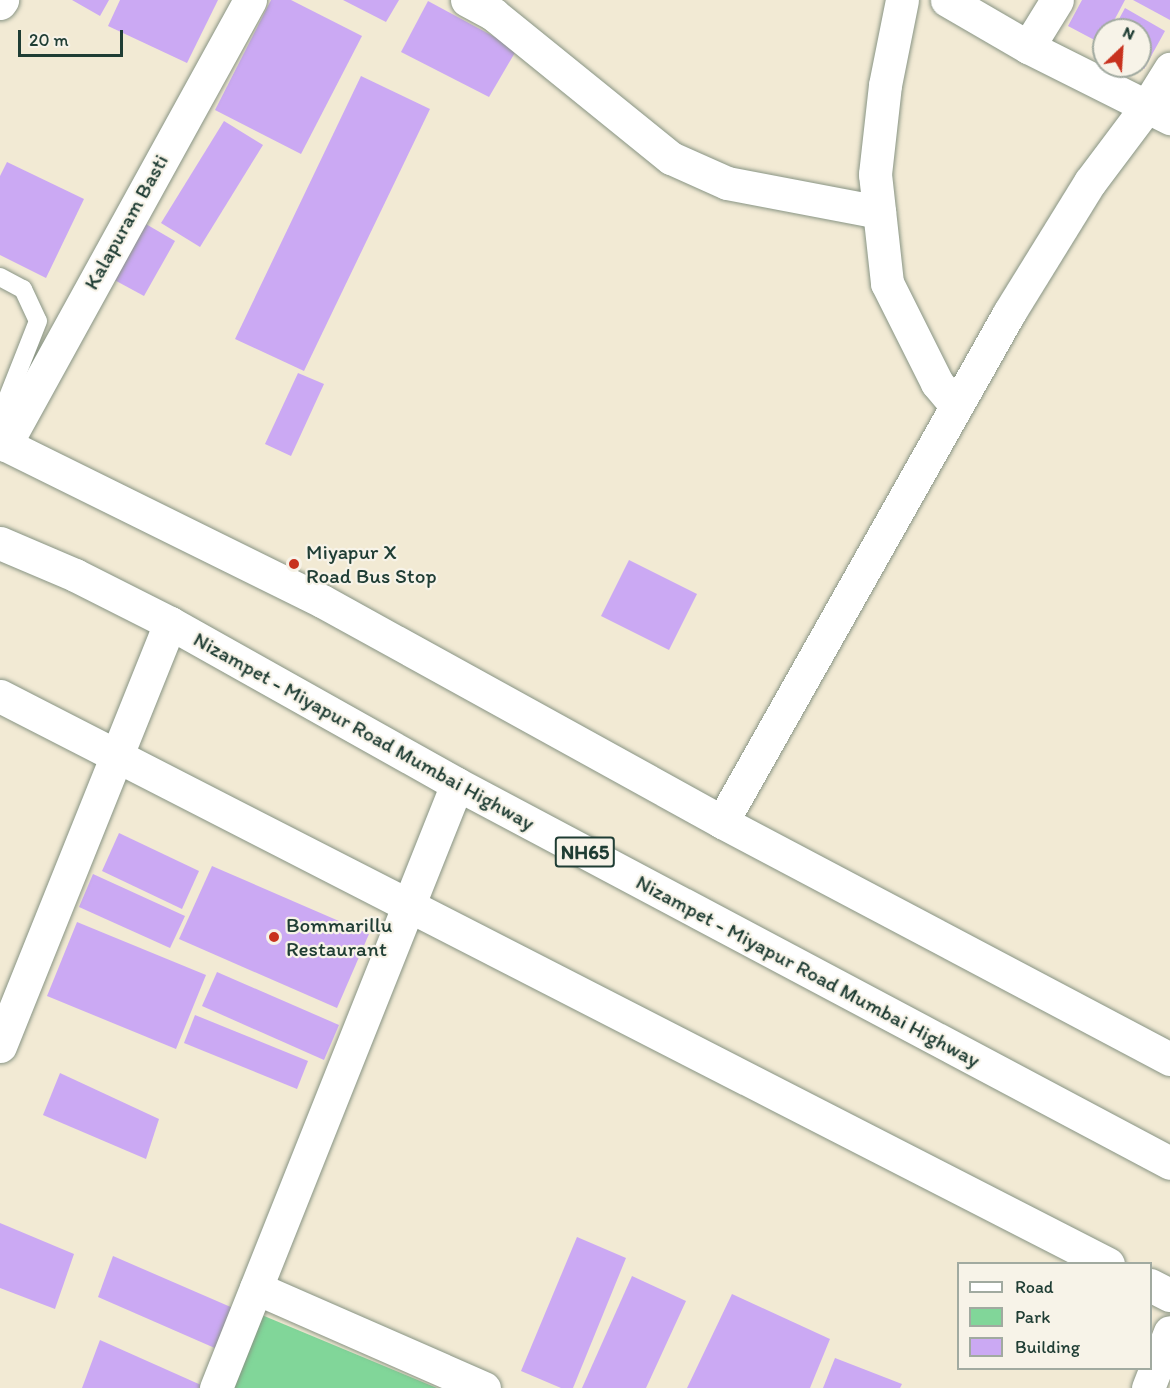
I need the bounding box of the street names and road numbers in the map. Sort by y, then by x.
street label: Kalapuram Basti [78,150,174,294]
street label: Nizampet - Miyapur Road Mumbai Highway [190,627,538,835]
road number: NH65 [554,835,616,869]
street label: Nizampet - Miyapur Road Mumbai Highway [633,870,983,1072]

